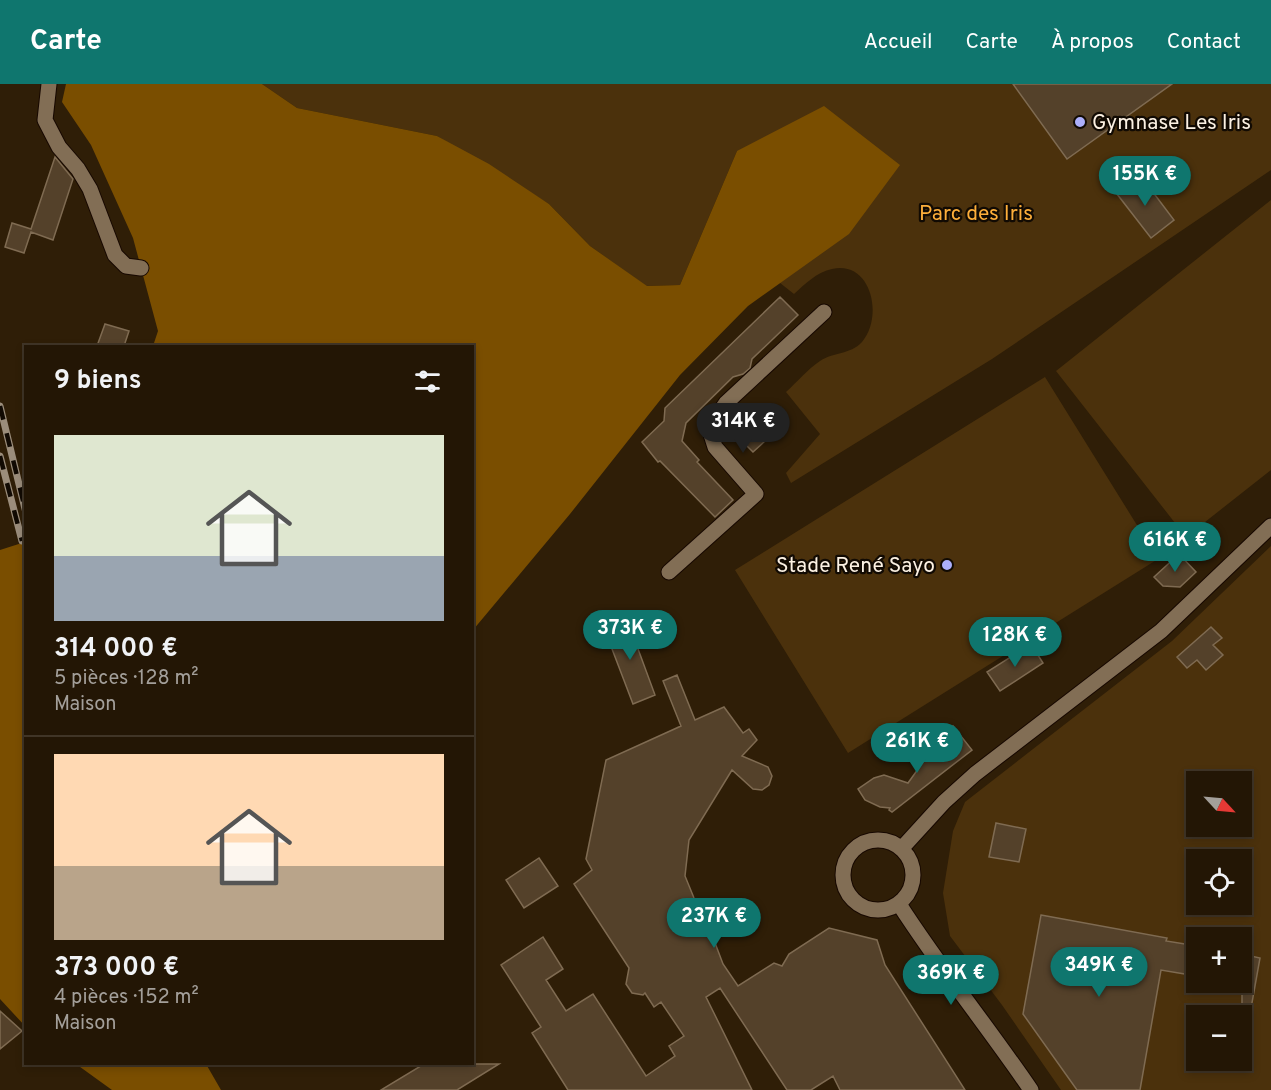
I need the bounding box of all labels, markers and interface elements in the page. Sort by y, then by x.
text: Carte [30,24,102,60]
text: Accueil [864,29,933,56]
text: Carte [966,29,1018,56]
text: À propos [1051,29,1134,56]
text: Contact [1167,29,1241,56]
place label: Gymnase Les Iris [1092,110,1251,137]
marker: Gymnase Les Iris [1073,115,1087,129]
pin: 155K € [1096,156,1194,207]
text: 155K € [1113,162,1177,188]
park label: Parc des Iris [919,201,1033,228]
text: 9 biens [54,365,142,398]
icon: filters [411,365,444,398]
pin: 314K € [694,403,792,454]
text: 314K € [711,409,775,435]
icon: home [195,474,303,582]
pin: 616K € [1126,522,1224,573]
text: 616K € [1143,528,1207,554]
place label: Stade René Sayo [776,553,935,580]
marker: Stade René Sayo [940,558,954,572]
pin: 373K € [581,610,679,661]
text: 373K € [597,616,663,642]
pin: 128K € [966,617,1064,668]
text: 128K € [983,623,1047,649]
text: 314 000 € [54,633,178,666]
text: 5 pièces · 128 m² [54,666,199,692]
text: Maison [54,692,117,718]
pin: 261K € [868,723,966,774]
text: 261K € [885,729,949,755]
north arrow [1186,771,1252,837]
map controls [1186,771,1252,1071]
icon: home [195,793,303,901]
button: locate [1186,849,1252,915]
pin: 237K € [665,898,763,949]
text: 237K € [681,904,747,930]
button: + [1186,927,1252,993]
pin: 349K € [1050,947,1148,998]
text: 373 000 € [54,952,179,985]
text: 349K € [1064,953,1134,979]
pin: 369K € [902,955,1000,1006]
text: 369K € [917,961,985,987]
text: 4 pièces · 152 m² [54,985,199,1011]
button: − [1186,1005,1252,1071]
text: Maison [54,1011,117,1037]

